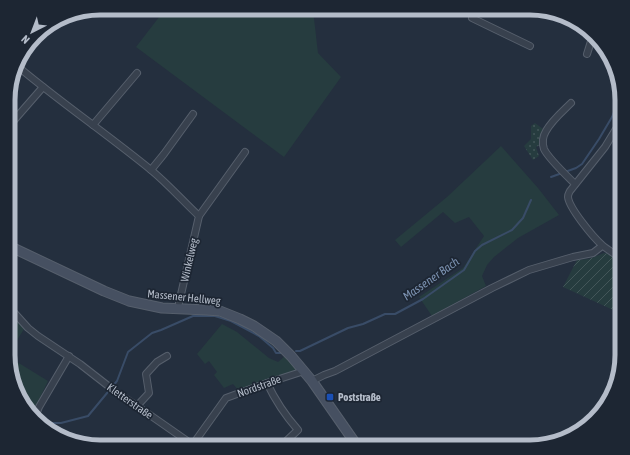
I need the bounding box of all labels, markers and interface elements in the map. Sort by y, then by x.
north arrow [12,12,52,52]
text: N [19,33,32,46]
street label: Winkelweg [178,237,200,283]
water label: Massener Bach [400,254,462,304]
street label: Massener Hellweg [147,287,221,307]
street label: Nordstraße [236,373,282,399]
street label: Kletterstraße [105,381,155,421]
place label: Poststraße [338,391,381,403]
marker: Poststraße [325,392,335,402]

